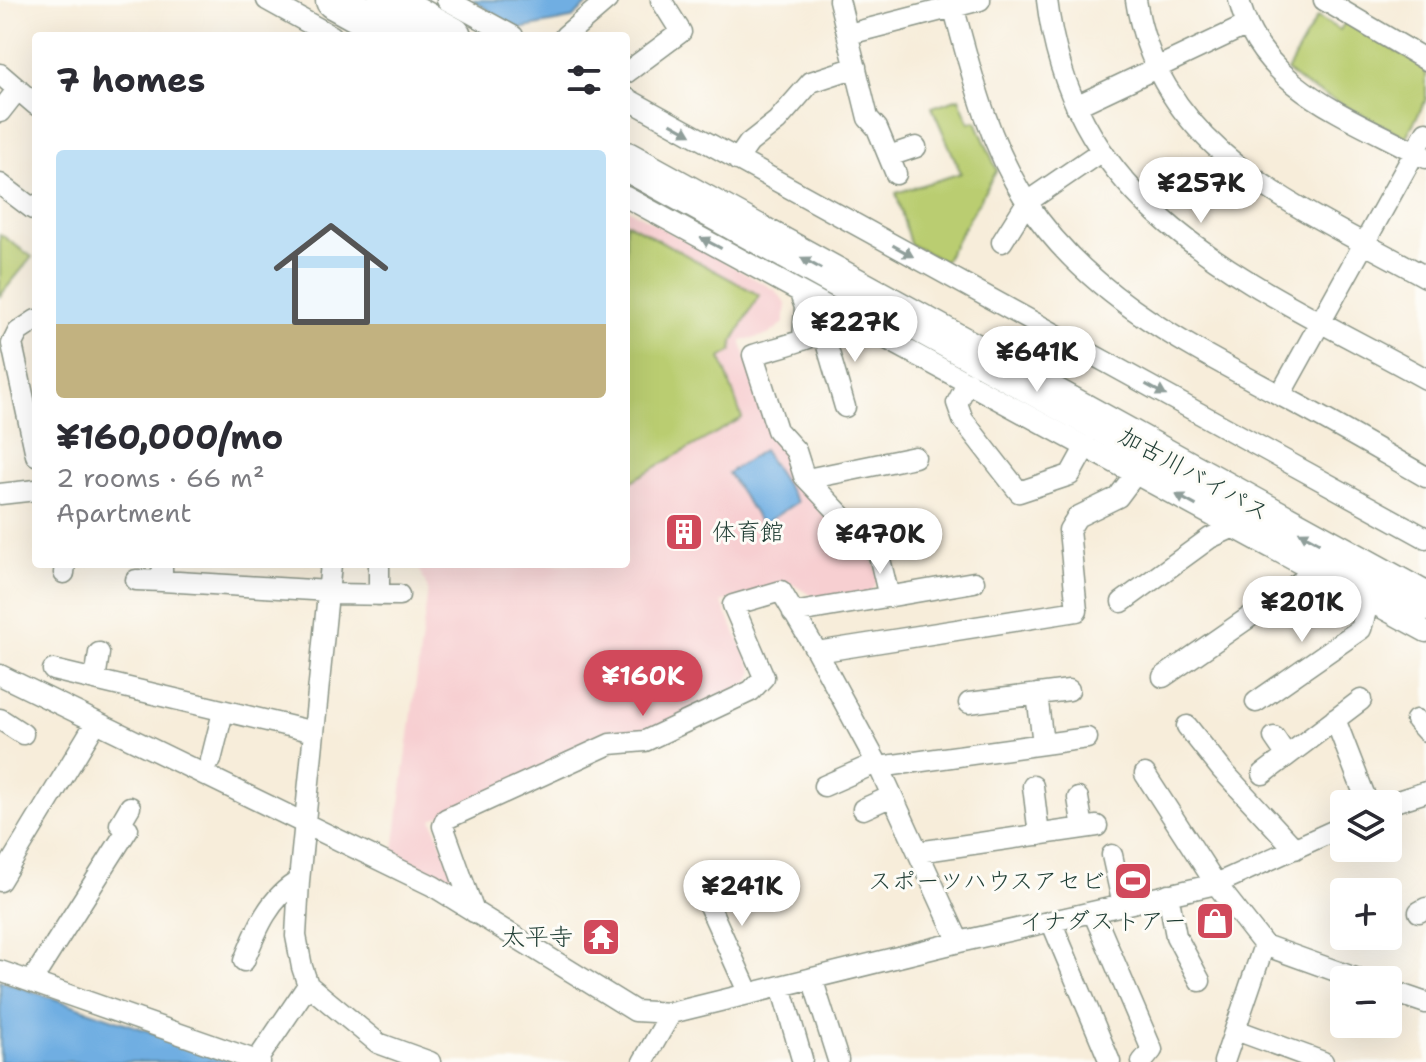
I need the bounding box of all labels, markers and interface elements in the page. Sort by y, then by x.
text: 7 homes [56,57,205,103]
icon: filters [562,58,606,102]
one-way arrow [670,122,693,136]
pin: ¥257K [1145,157,1257,225]
text: ¥257K [1157,165,1245,200]
icon: home [259,202,403,346]
one-way arrow [700,236,722,250]
one-way arrow [892,244,915,258]
one-way arrow [800,256,822,270]
pin: ¥227K [799,296,911,364]
text: ¥227K [811,304,899,339]
pin: ¥641K [981,326,1093,394]
text: ¥641K [996,334,1078,369]
one-way arrow [1145,382,1167,396]
text: ¥160,000/mo [56,414,283,460]
street label: 加古川バイパス [1113,419,1275,529]
text: 2 rooms · 66 m² [56,460,265,495]
one-way arrow [1174,493,1197,507]
text: Apartment [56,495,192,530]
pin: ¥470K [824,508,936,576]
building icon: 体育館 [663,511,705,553]
place label: 体育館 [712,516,784,548]
text: ¥470K [835,516,925,551]
one-way arrow [1297,530,1320,544]
pin: ¥201K [1246,576,1358,644]
text: ¥201K [1261,584,1343,619]
pin: ¥160K [587,650,699,718]
text: ¥160K [602,658,684,693]
map controls [1330,790,1402,1038]
button: layers [1330,790,1402,862]
pin: ¥241K [686,860,798,928]
sports icon: スポーツハウスアセビ [1112,860,1154,902]
place label: スポーツハウスアセビ [868,865,1105,897]
text: ¥241K [701,868,783,903]
button: + [1330,878,1402,950]
shop icon: イナダストアー [1194,900,1236,942]
place label: イナダストアー [1019,905,1187,937]
temple icon: 太平寺 [580,916,622,958]
place label: 太平寺 [501,921,573,953]
button: − [1330,966,1402,1038]

